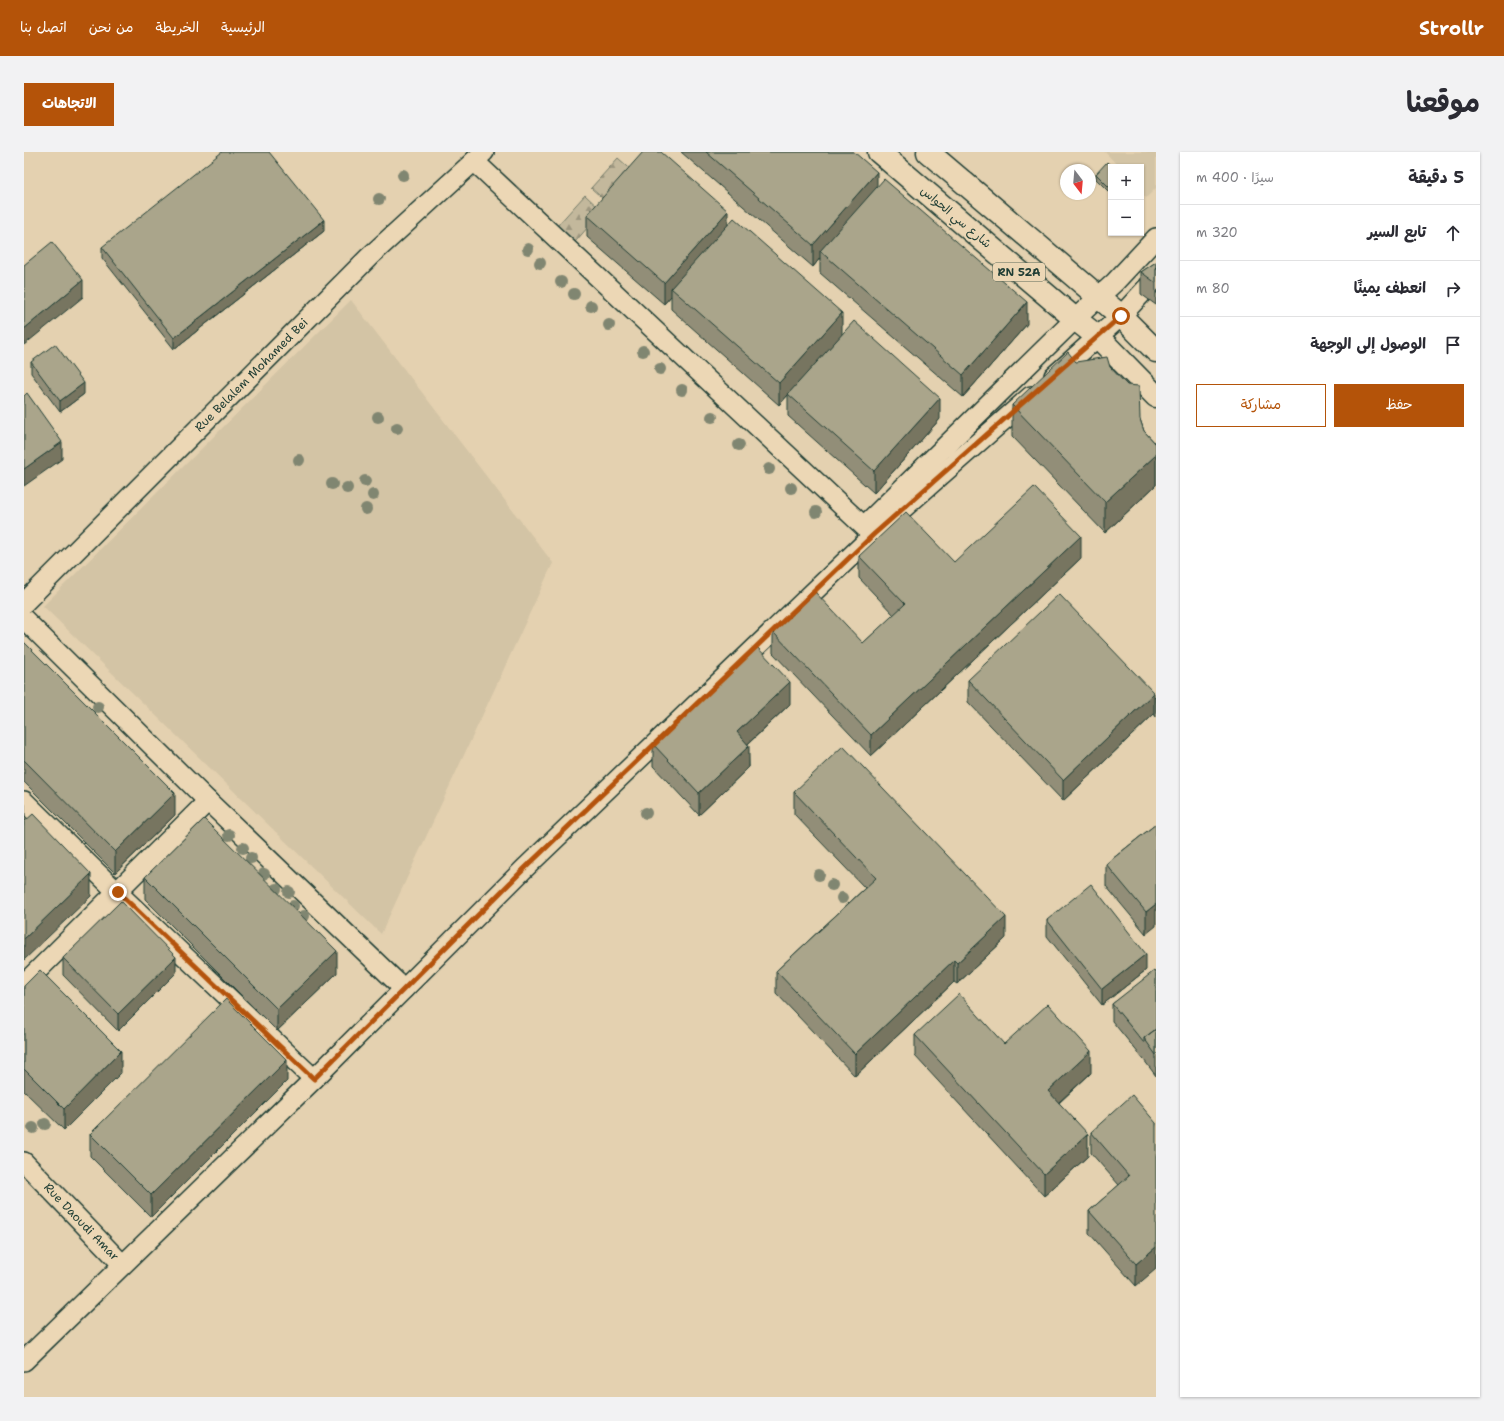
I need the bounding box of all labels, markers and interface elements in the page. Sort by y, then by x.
text: Strollr [1419,16,1484,41]
text: اتصل بنا [20,18,67,36]
text: من نحن [89,18,133,36]
text: الخريطة [155,18,199,36]
text: الرئيسية [221,18,265,36]
button: الاتجاهات [24,83,114,126]
text: موقعنا [1406,83,1480,121]
north arrow [1060,164,1096,200]
map controls [1108,164,1144,236]
button: + [1108,164,1144,200]
text: 5 دقيقة [1408,166,1464,188]
text: سيرًا · 400 m [1196,169,1274,186]
street label: شارع سي الحواس [915,183,995,254]
button: − [1108,200,1144,236]
text: تابع السير [1367,222,1426,242]
icon: ahead [1442,222,1464,244]
text: 320 m [1196,224,1238,241]
road number: RN 52A [993,263,1045,281]
text: انعطف يمينًا [1354,278,1426,298]
icon: right [1442,278,1464,300]
text: 80 m [1196,280,1230,297]
route start [1112,307,1130,325]
street label: Rue Belalem Mohamed Bei [191,315,311,435]
text: الوصول إلى الوجهة [1310,334,1426,354]
icon: arrive [1442,334,1464,356]
button: مشاركة [1196,384,1326,427]
button: حفظ [1334,384,1464,427]
route end [109,883,127,901]
street label: Rue Daoudi Amar [40,1180,123,1264]

